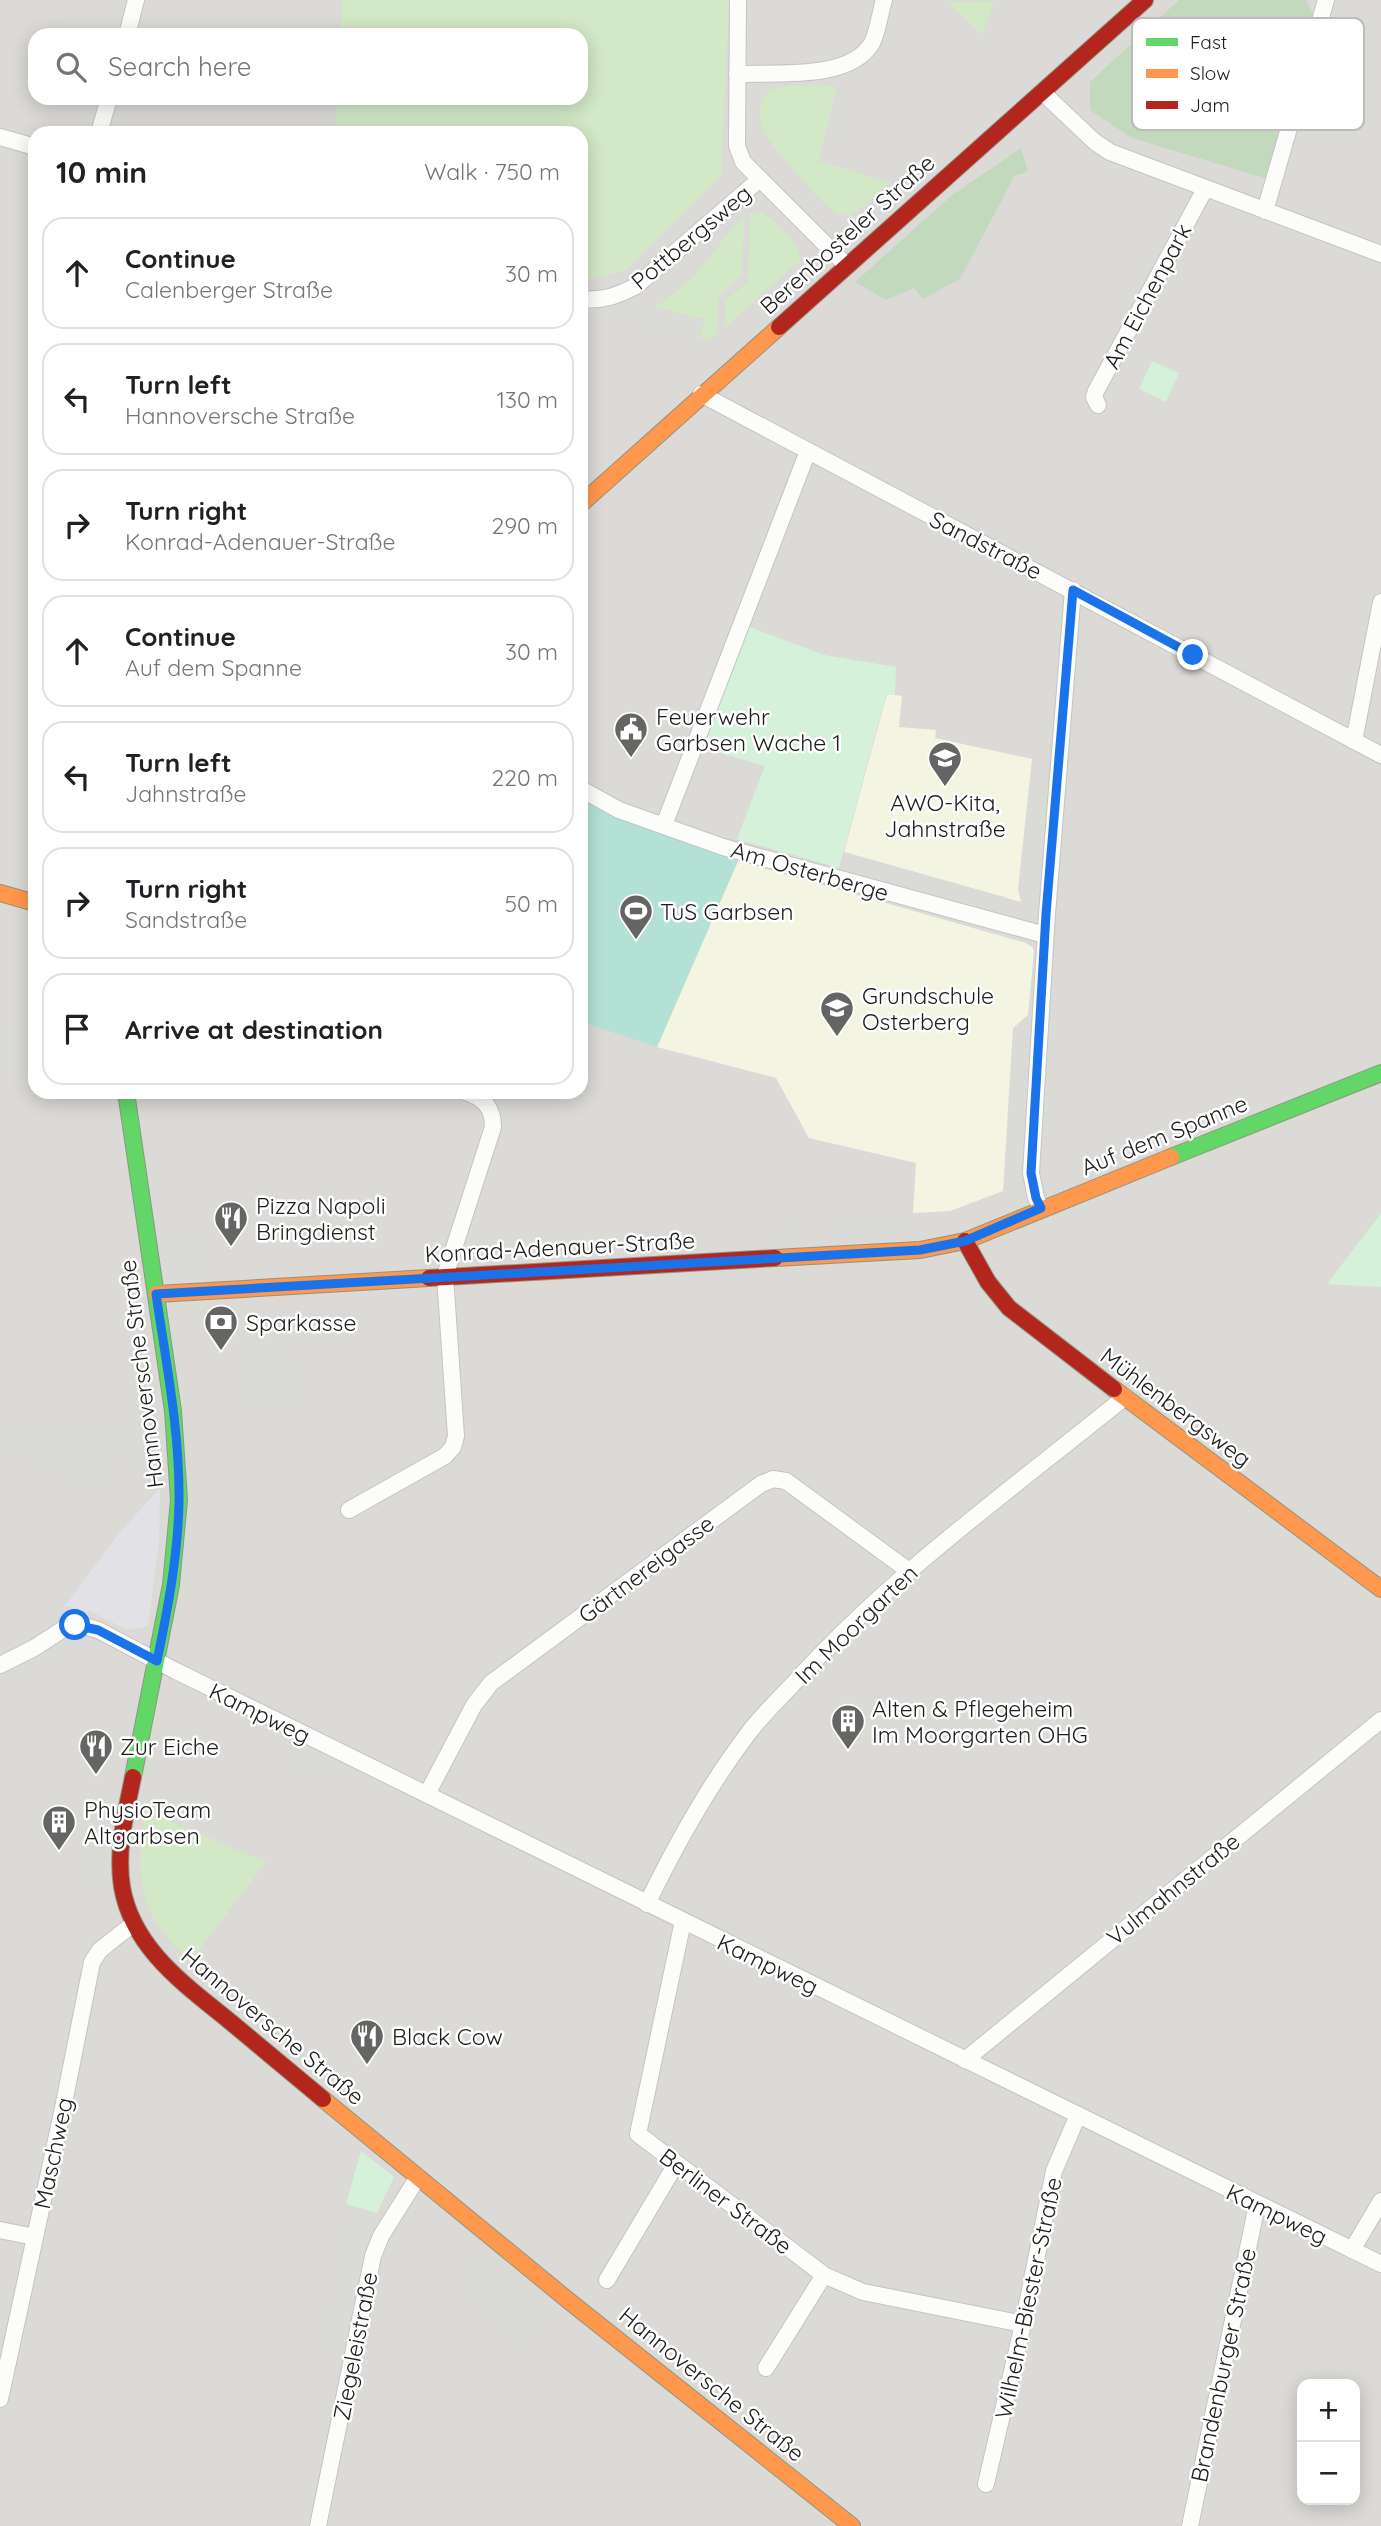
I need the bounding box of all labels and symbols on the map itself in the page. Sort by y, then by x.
legend [1132,18,1364,130]
text: Fast [1190,30,1227,54]
text: Slow [1190,61,1231,85]
text: Jam [1190,93,1230,117]
street label: Berenbosteler Straße [754,148,940,320]
street label: Pottbergsweg [625,178,757,296]
street label: Am Eichenpark [1097,218,1197,374]
street label: Sandstraße [925,504,1047,586]
route end [1177,639,1208,670]
place label: Feuerwehr Garbsen Wache 1 [656,702,841,757]
public building icon: Feuerwehr Garbsen Wache 1 [612,710,650,759]
school or university icon: AWO-Kita, Jahnstraße [926,739,964,788]
place label: AWO-Kita, Jahnstraße [884,788,1006,843]
street label: Am Osterberge [728,835,892,907]
sports icon: TuS Garbsen [617,892,655,941]
place label: TuS Garbsen [660,897,794,926]
place label: Grundschule Osterberg [862,981,994,1036]
school or university icon: Grundschule Osterberg [818,989,856,1038]
street label: Auf dem Spanne [1077,1088,1251,1182]
place label: Pizza Napoli Bringdienst [256,1191,386,1246]
restaurant icon: Pizza Napoli Bringdienst [212,1199,250,1248]
street label: Konrad-Adenauer-Straße [424,1225,696,1269]
street label: Hannoversche Straße [113,1258,169,1490]
bank icon: Sparkasse [202,1303,240,1352]
place label: Sparkasse [246,1308,356,1337]
street label: Mühlenbergsweg [1095,1341,1257,1473]
street label: Gärtnereigasse [573,1509,719,1629]
street label: Im Moorgarten [789,1558,923,1690]
route start [59,1609,90,1640]
street label: Kampweg [205,1676,315,1750]
place label: Alten & Pflegeheim Im Moorgarten OHG [872,1694,1088,1749]
building icon: Alten & Pflegeheim Im Moorgarten OHG [829,1702,867,1751]
restaurant icon: Zur Eiche [77,1727,115,1776]
place label: Zur Eiche [120,1732,219,1761]
place label: PhysioTeam Altgarbsen [84,1795,211,1850]
building icon: PhysioTeam Altgarbsen [40,1803,78,1852]
street label: Vulmahnstraße [1101,1827,1245,1951]
street label: Kampweg [713,1927,823,2001]
street label: Hannoversche Straße [176,1941,370,2111]
restaurant icon: Black Cow [348,2017,386,2066]
place label: Black Cow [392,2022,503,2051]
street label: Maschweg [27,2095,79,2211]
street label: Berliner Straße [654,2142,798,2260]
street label: Wilhelm-Biester-Straße [988,2175,1068,2421]
street label: Kampweg [1222,2177,1332,2251]
street label: Brandenburger Straße [1184,2245,1262,2485]
street label: Ziegeleistraße [326,2269,384,2423]
street label: Hannoversche Straße [614,2300,810,2468]

